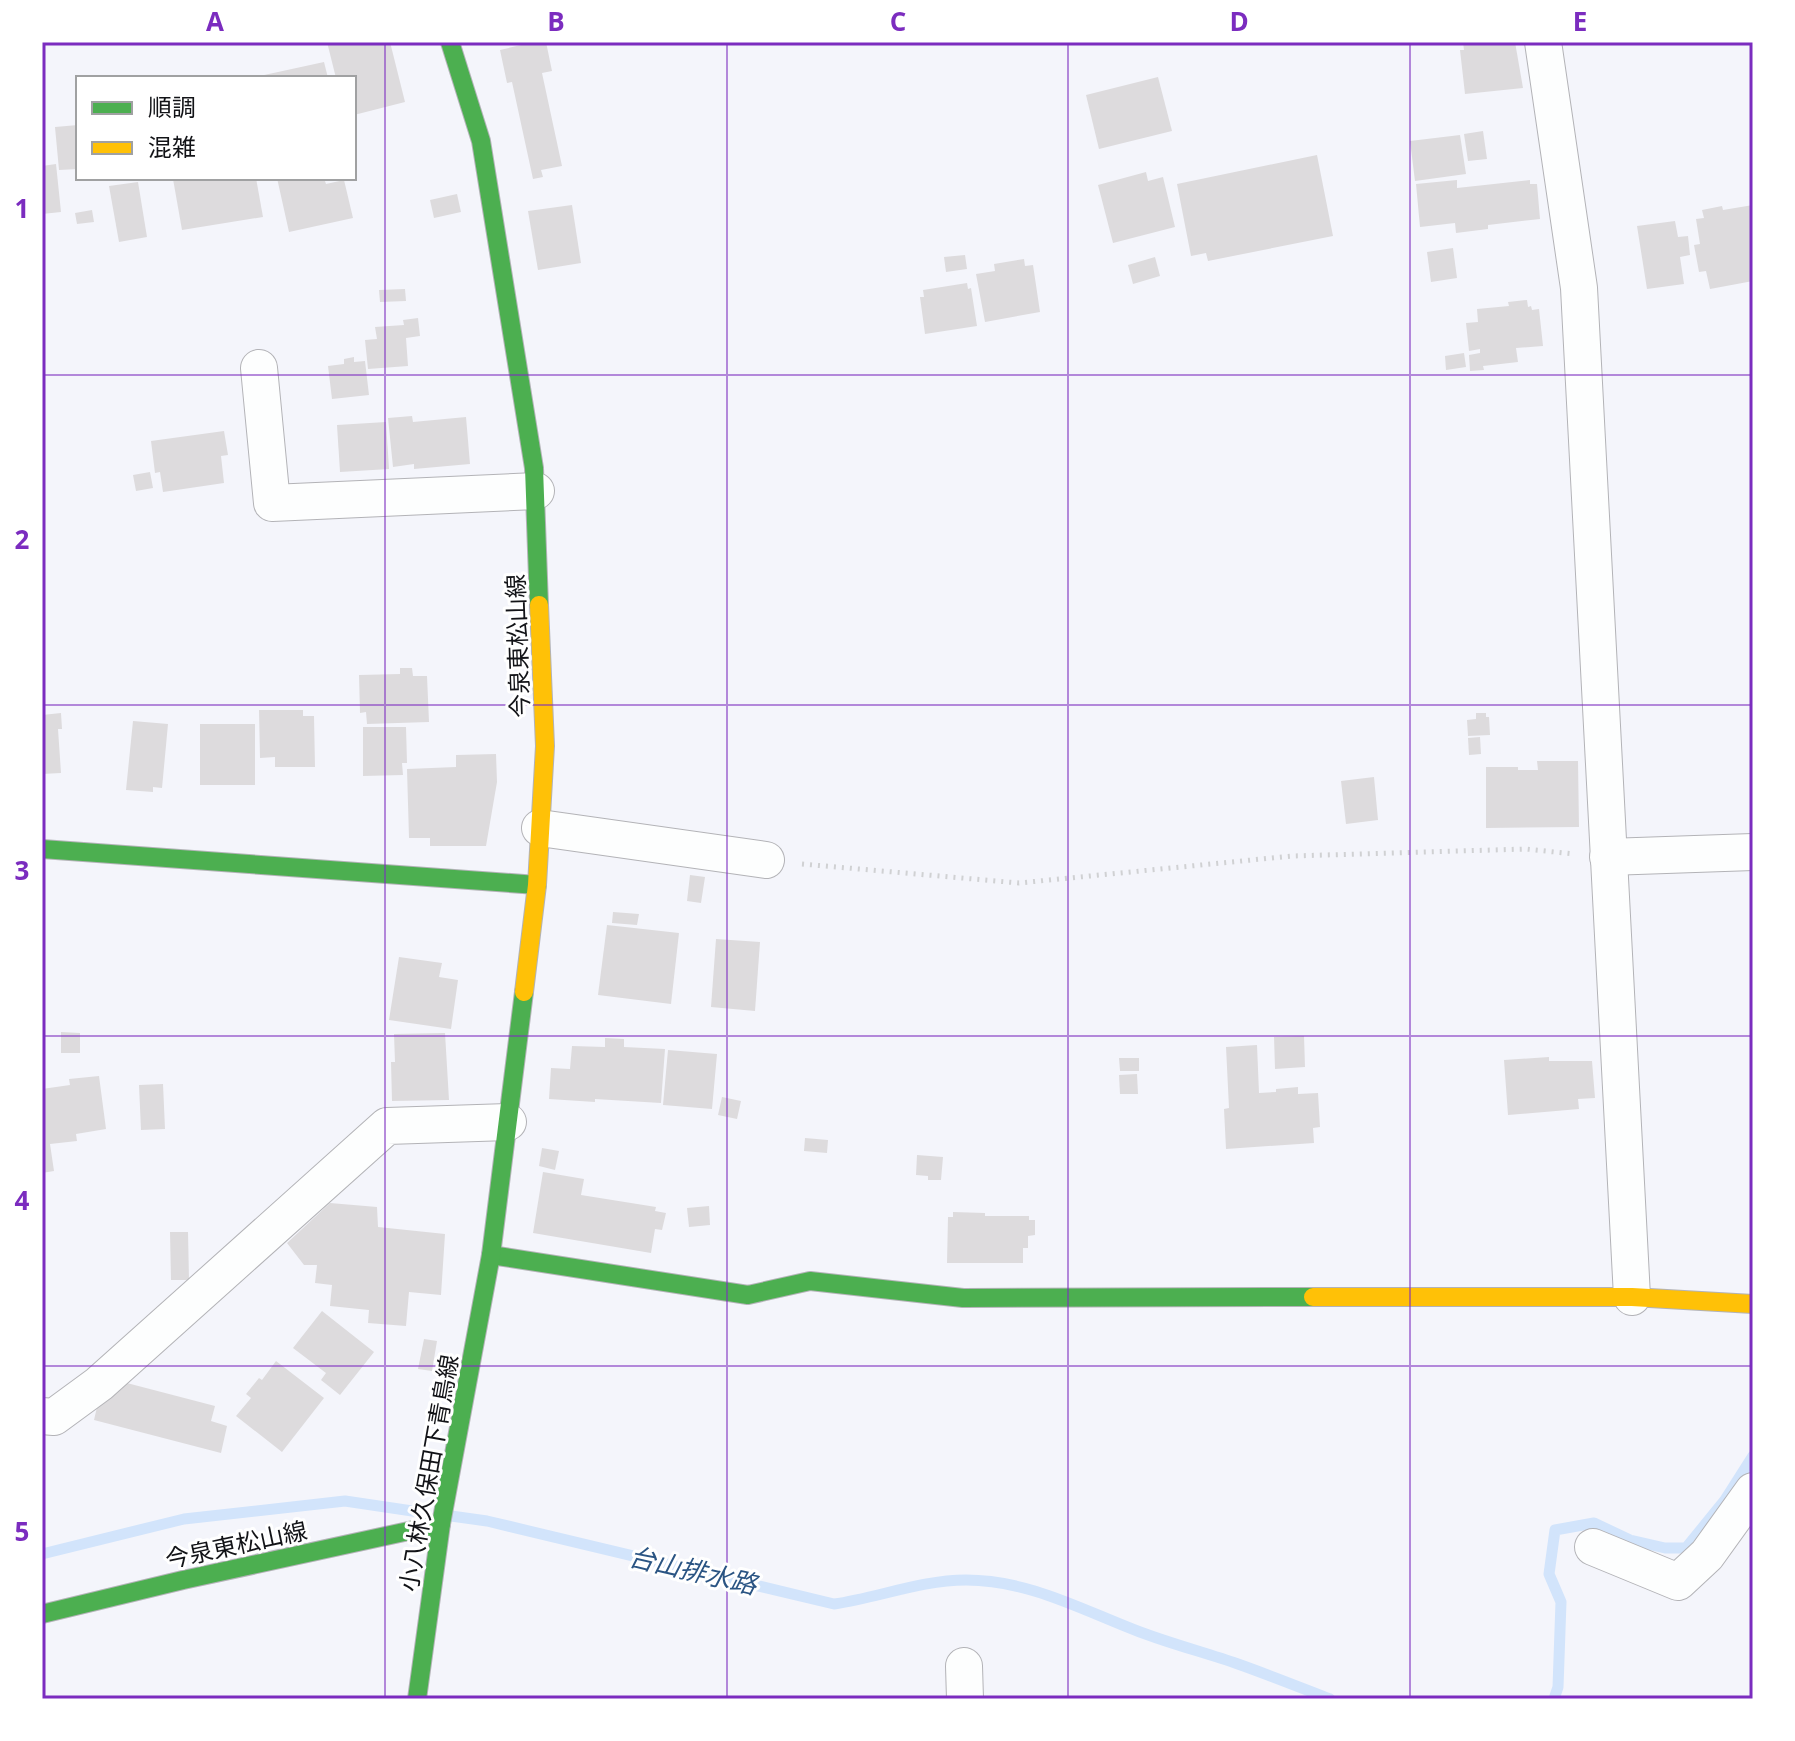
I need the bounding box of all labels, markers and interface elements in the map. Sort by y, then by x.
text: A [206,3,224,39]
text: B [547,3,565,39]
text: C [890,3,906,39]
text: D [1229,3,1249,39]
text: E [1573,3,1587,39]
legend [76,76,356,180]
text: 順調 [148,90,196,123]
text: 混雑 [148,130,196,163]
text: 1 [15,190,29,226]
text: 2 [15,521,30,557]
street label: 今泉東松山線 [498,573,536,719]
text: 3 [15,852,29,888]
text: 4 [15,1182,30,1218]
street label: 小八林久保田下青鳥線 [391,1352,465,1594]
text: 5 [15,1513,29,1549]
street label: 今泉東松山線 [162,1513,310,1575]
water label: 台山排水路 [626,1538,762,1603]

